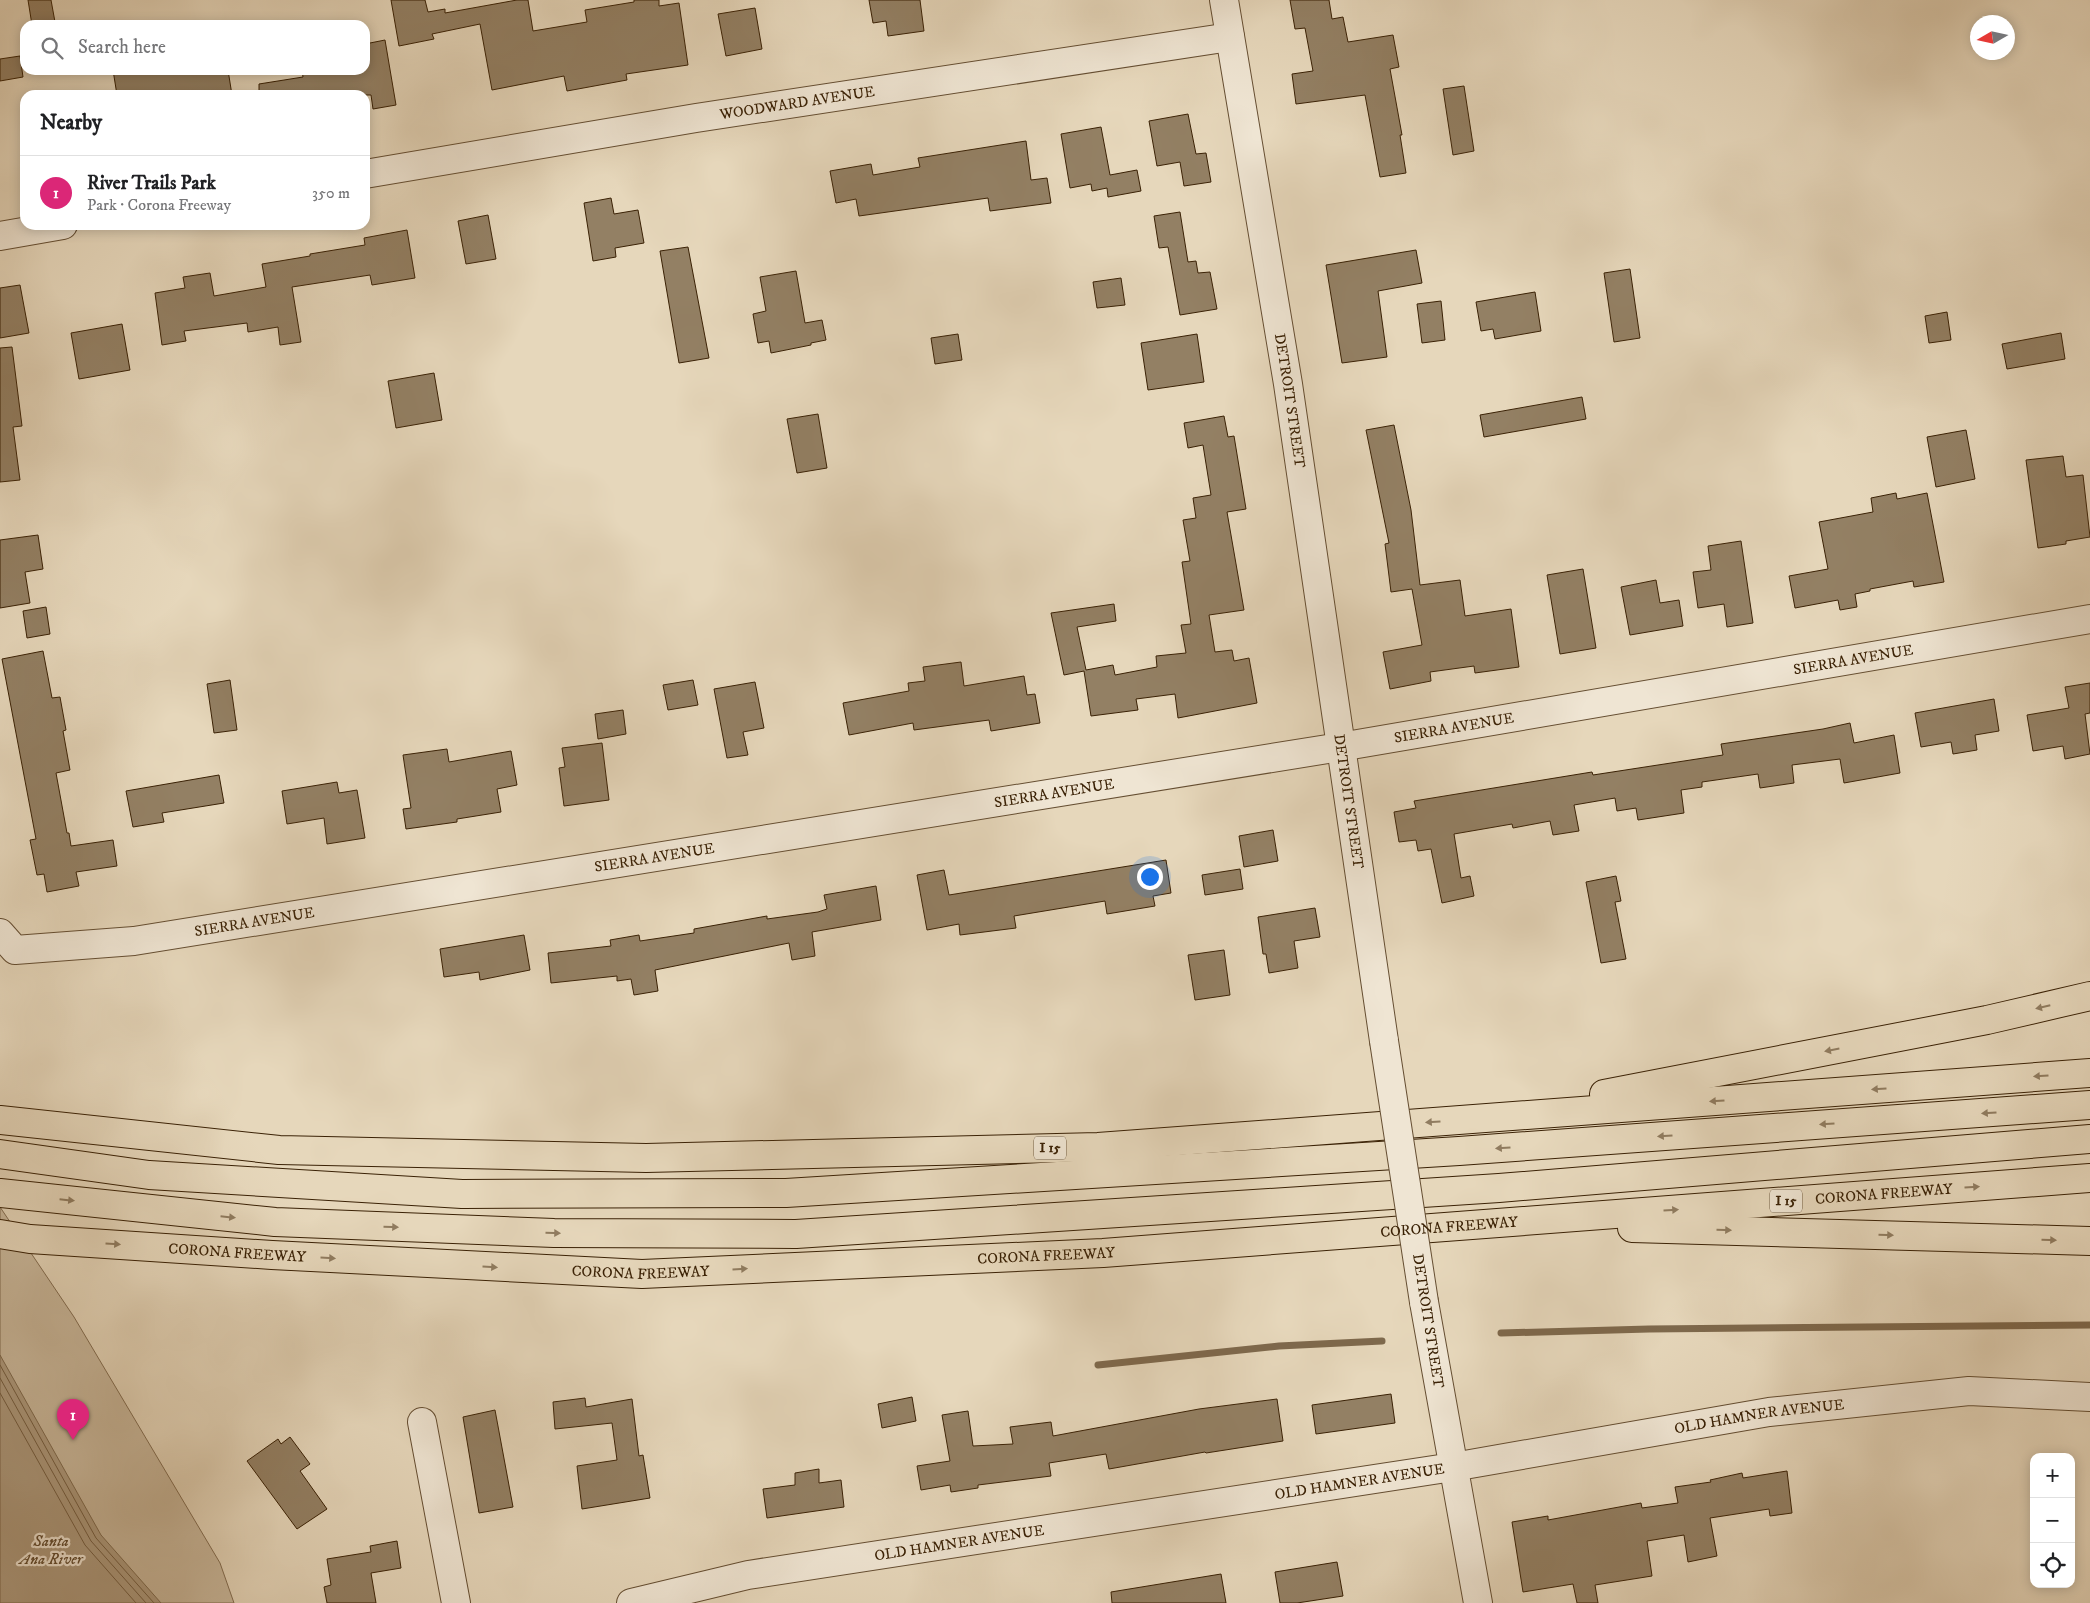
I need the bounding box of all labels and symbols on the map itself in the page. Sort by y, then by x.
north arrow [1970,15,2015,60]
street label: WOODWARD AVENUE [717,81,876,124]
street label: DETROIT STREET [1270,332,1310,470]
street label: SIERRA AVENUE [1792,640,1915,679]
street label: SIERRA AVENUE [1392,708,1516,747]
street label: DETROIT STREET [1330,733,1368,871]
street label: SIERRA AVENUE [993,774,1116,812]
street label: SIERRA AVENUE [593,838,716,876]
your location [1137,864,1163,890]
street label: SIERRA AVENUE [193,903,316,941]
one-way arrow [2035,1003,2050,1011]
one-way arrow [1823,1047,1839,1055]
one-way arrow [2033,1073,2049,1081]
one-way arrow [1871,1085,1887,1093]
one-way arrow [1709,1097,1725,1105]
one-way arrow [1981,1109,1997,1117]
one-way arrow [1425,1119,1441,1127]
one-way arrow [1819,1121,1835,1129]
one-way arrow [1657,1133,1673,1141]
road number: I 15 [1034,1136,1066,1160]
one-way arrow [1495,1144,1511,1152]
street label: CORONA FREEWAY [1814,1179,1954,1208]
one-way arrow [1965,1183,1981,1191]
road number: I 15 [1770,1190,1802,1212]
one-way arrow [59,1196,75,1204]
one-way arrow [1663,1205,1679,1213]
street label: CORONA FREEWAY [1380,1212,1519,1241]
one-way arrow [221,1213,237,1221]
one-way arrow [383,1223,399,1231]
one-way arrow [1716,1227,1732,1235]
one-way arrow [545,1229,561,1237]
one-way arrow [1878,1231,1894,1239]
one-way arrow [2041,1236,2057,1244]
street label: CORONA FREEWAY [168,1239,307,1266]
one-way arrow [106,1241,122,1249]
street label: CORONA FREEWAY [977,1243,1116,1268]
street label: DETROIT STREET [1408,1252,1448,1390]
one-way arrow [320,1254,336,1262]
street label: CORONA FREEWAY [571,1261,710,1284]
one-way arrow [482,1263,498,1271]
one-way arrow [732,1265,748,1273]
street label: OLD HAMNER AVENUE [1673,1395,1845,1438]
pin: 1 [57,1399,89,1440]
street label: OLD HAMNER AVENUE [1273,1459,1446,1504]
street label: OLD HAMNER AVENUE [873,1520,1046,1565]
water label: Santa Ana River [18,1531,84,1569]

